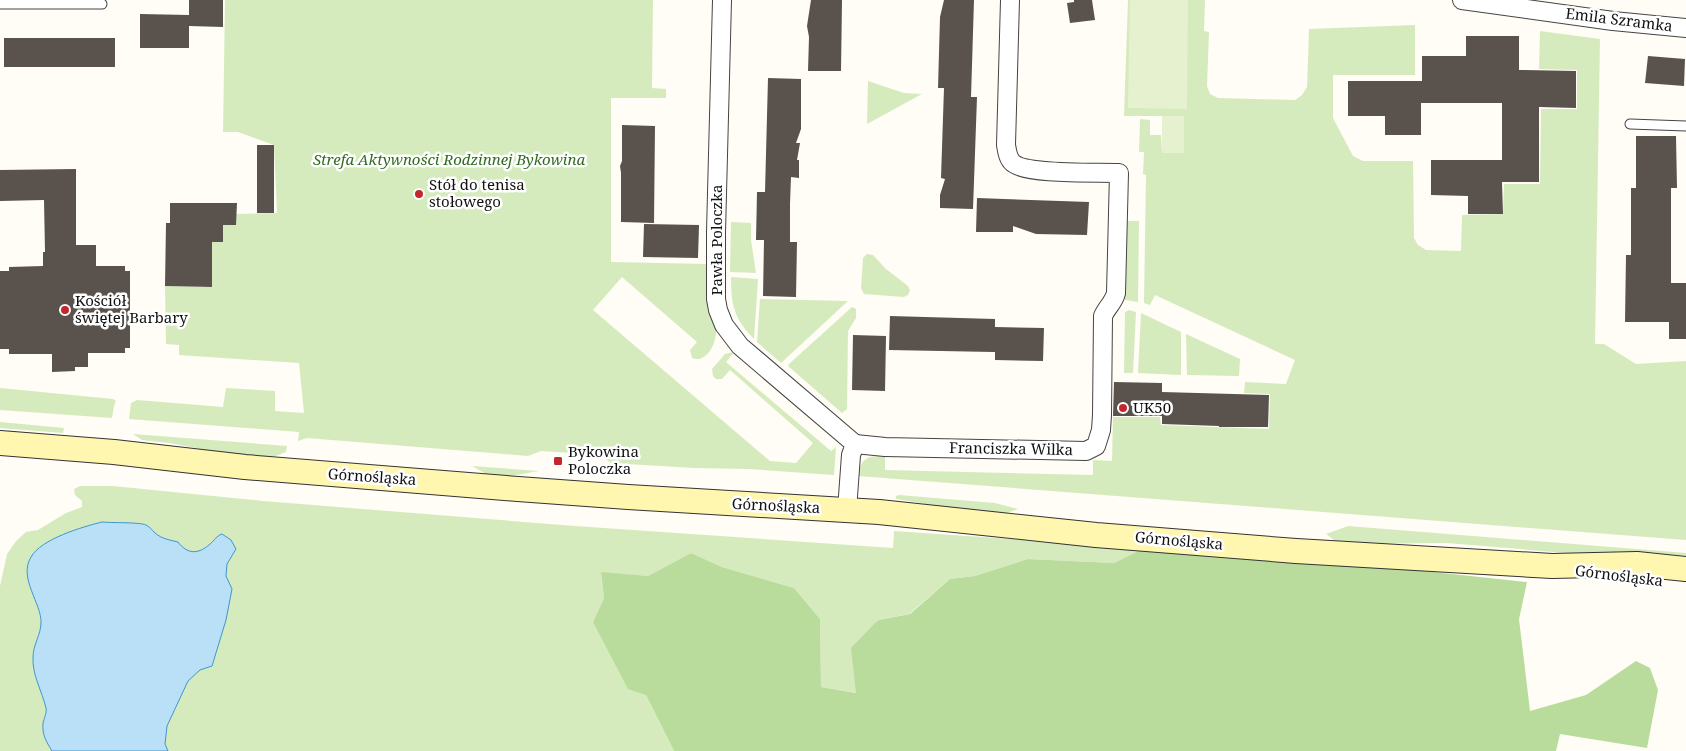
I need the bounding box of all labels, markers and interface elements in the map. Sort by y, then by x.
street label: Emila Szramka [1564,3,1674,35]
park label: Strefa Aktywności Rodzinnej Bykowina [313,149,585,169]
place label: Stół do tenisa stołowego [429,174,525,211]
street label: Pawła Poloczka [706,185,726,295]
marker: Stół do tenisa stołowego [413,188,425,200]
place label: Kościół świętej Barbary [75,290,188,327]
marker: Kościół świętej Barbary [59,304,71,316]
place label: UK50 [1133,397,1171,417]
marker: UK50 [1117,402,1129,414]
street label: Franciszka Wilka [949,437,1073,459]
place label: Bykowina Poloczka [568,441,639,478]
marker: Bykowina Poloczka [552,455,564,467]
street label: Górnośląska [327,463,417,489]
street label: Górnośląska [731,493,821,517]
street label: Górnośląska [1134,526,1224,554]
street label: Górnośląska [1574,560,1664,590]

